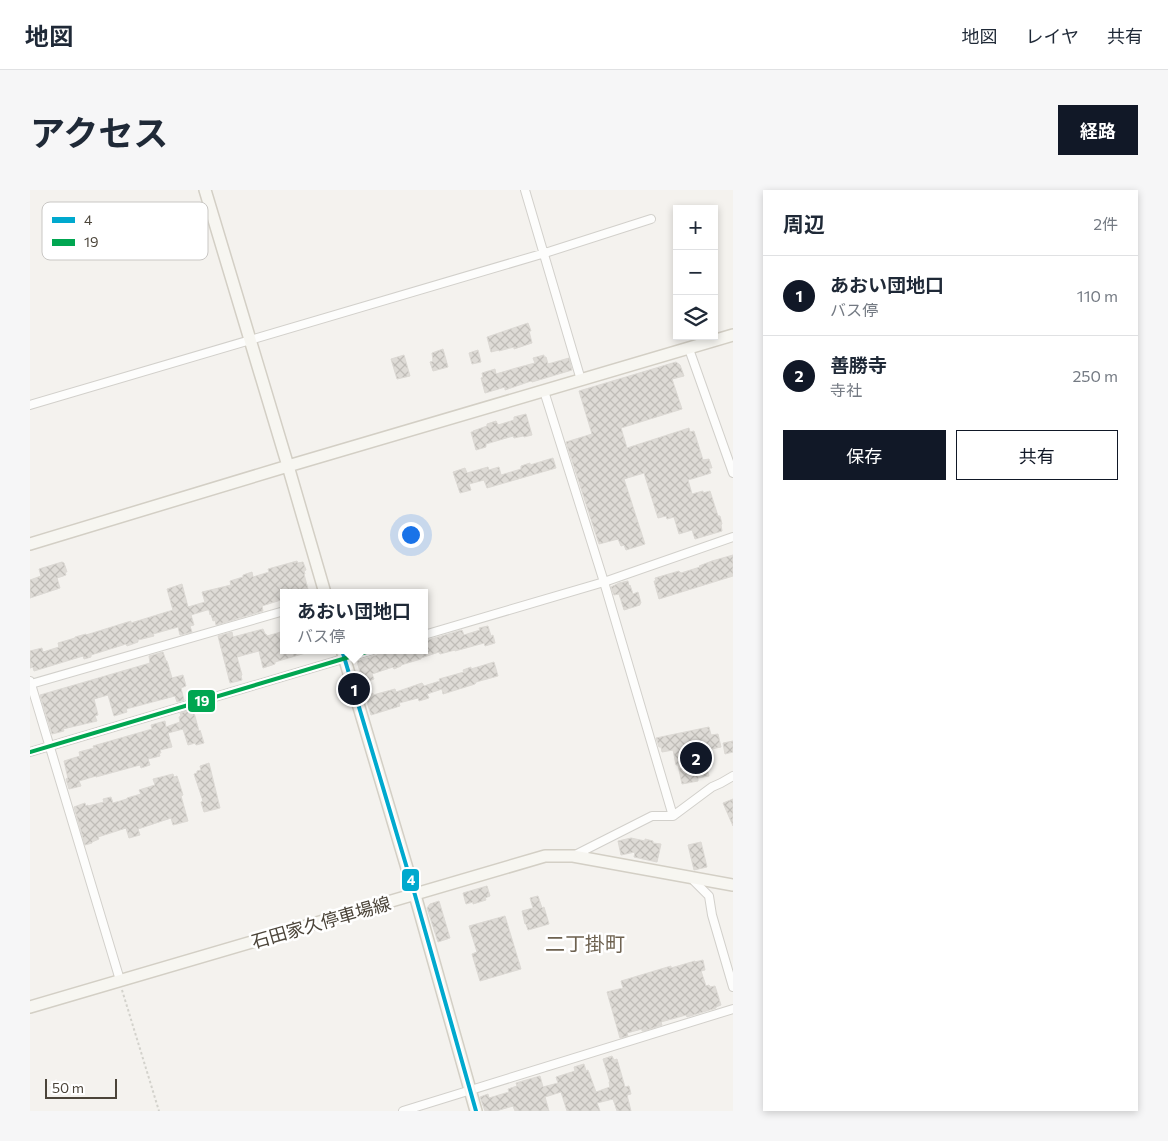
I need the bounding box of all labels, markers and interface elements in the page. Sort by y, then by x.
text: 地図 [25,21,73,50]
text: 地図 [962,25,998,47]
text: レイヤ [1026,25,1079,47]
text: 共有 [1107,25,1143,47]
button: 経路 [1058,105,1138,155]
text: アクセス [30,110,168,153]
legend [42,202,208,260]
map controls [673,205,718,340]
button: + [673,205,718,250]
text: 4 [84,211,93,228]
text: 周辺 [783,211,825,236]
text: 2件 [1093,214,1118,233]
text: 19 [84,233,98,250]
button: − [673,250,718,295]
text: あおい団地口 [830,273,944,296]
text: 1 [795,286,803,305]
text: 110 m [1077,286,1118,305]
button: layers [673,295,718,340]
text: バス停 [830,300,878,319]
text: 善勝寺 [830,353,887,376]
text: 2 [794,366,804,385]
text: 250 m [1072,366,1118,385]
text: 寺社 [830,380,862,399]
button: 保存 [783,430,946,480]
button: 共有 [956,430,1118,480]
your location [398,522,424,548]
popup [280,589,428,654]
text: あおい団地口 [297,599,411,622]
text: バス停 [297,626,345,645]
pin: 1 [338,670,370,708]
line badge: 19 [187,689,216,713]
text: 19 [195,692,210,709]
pin: 2 [680,739,712,777]
line badge: 4 [401,868,420,892]
text: 4 [407,871,416,888]
street label: 石田家久停車場線 [249,892,393,952]
district label: 二丁掛町 [545,931,625,955]
scale bar [45,1076,118,1099]
text: 50 m [52,1079,84,1096]

